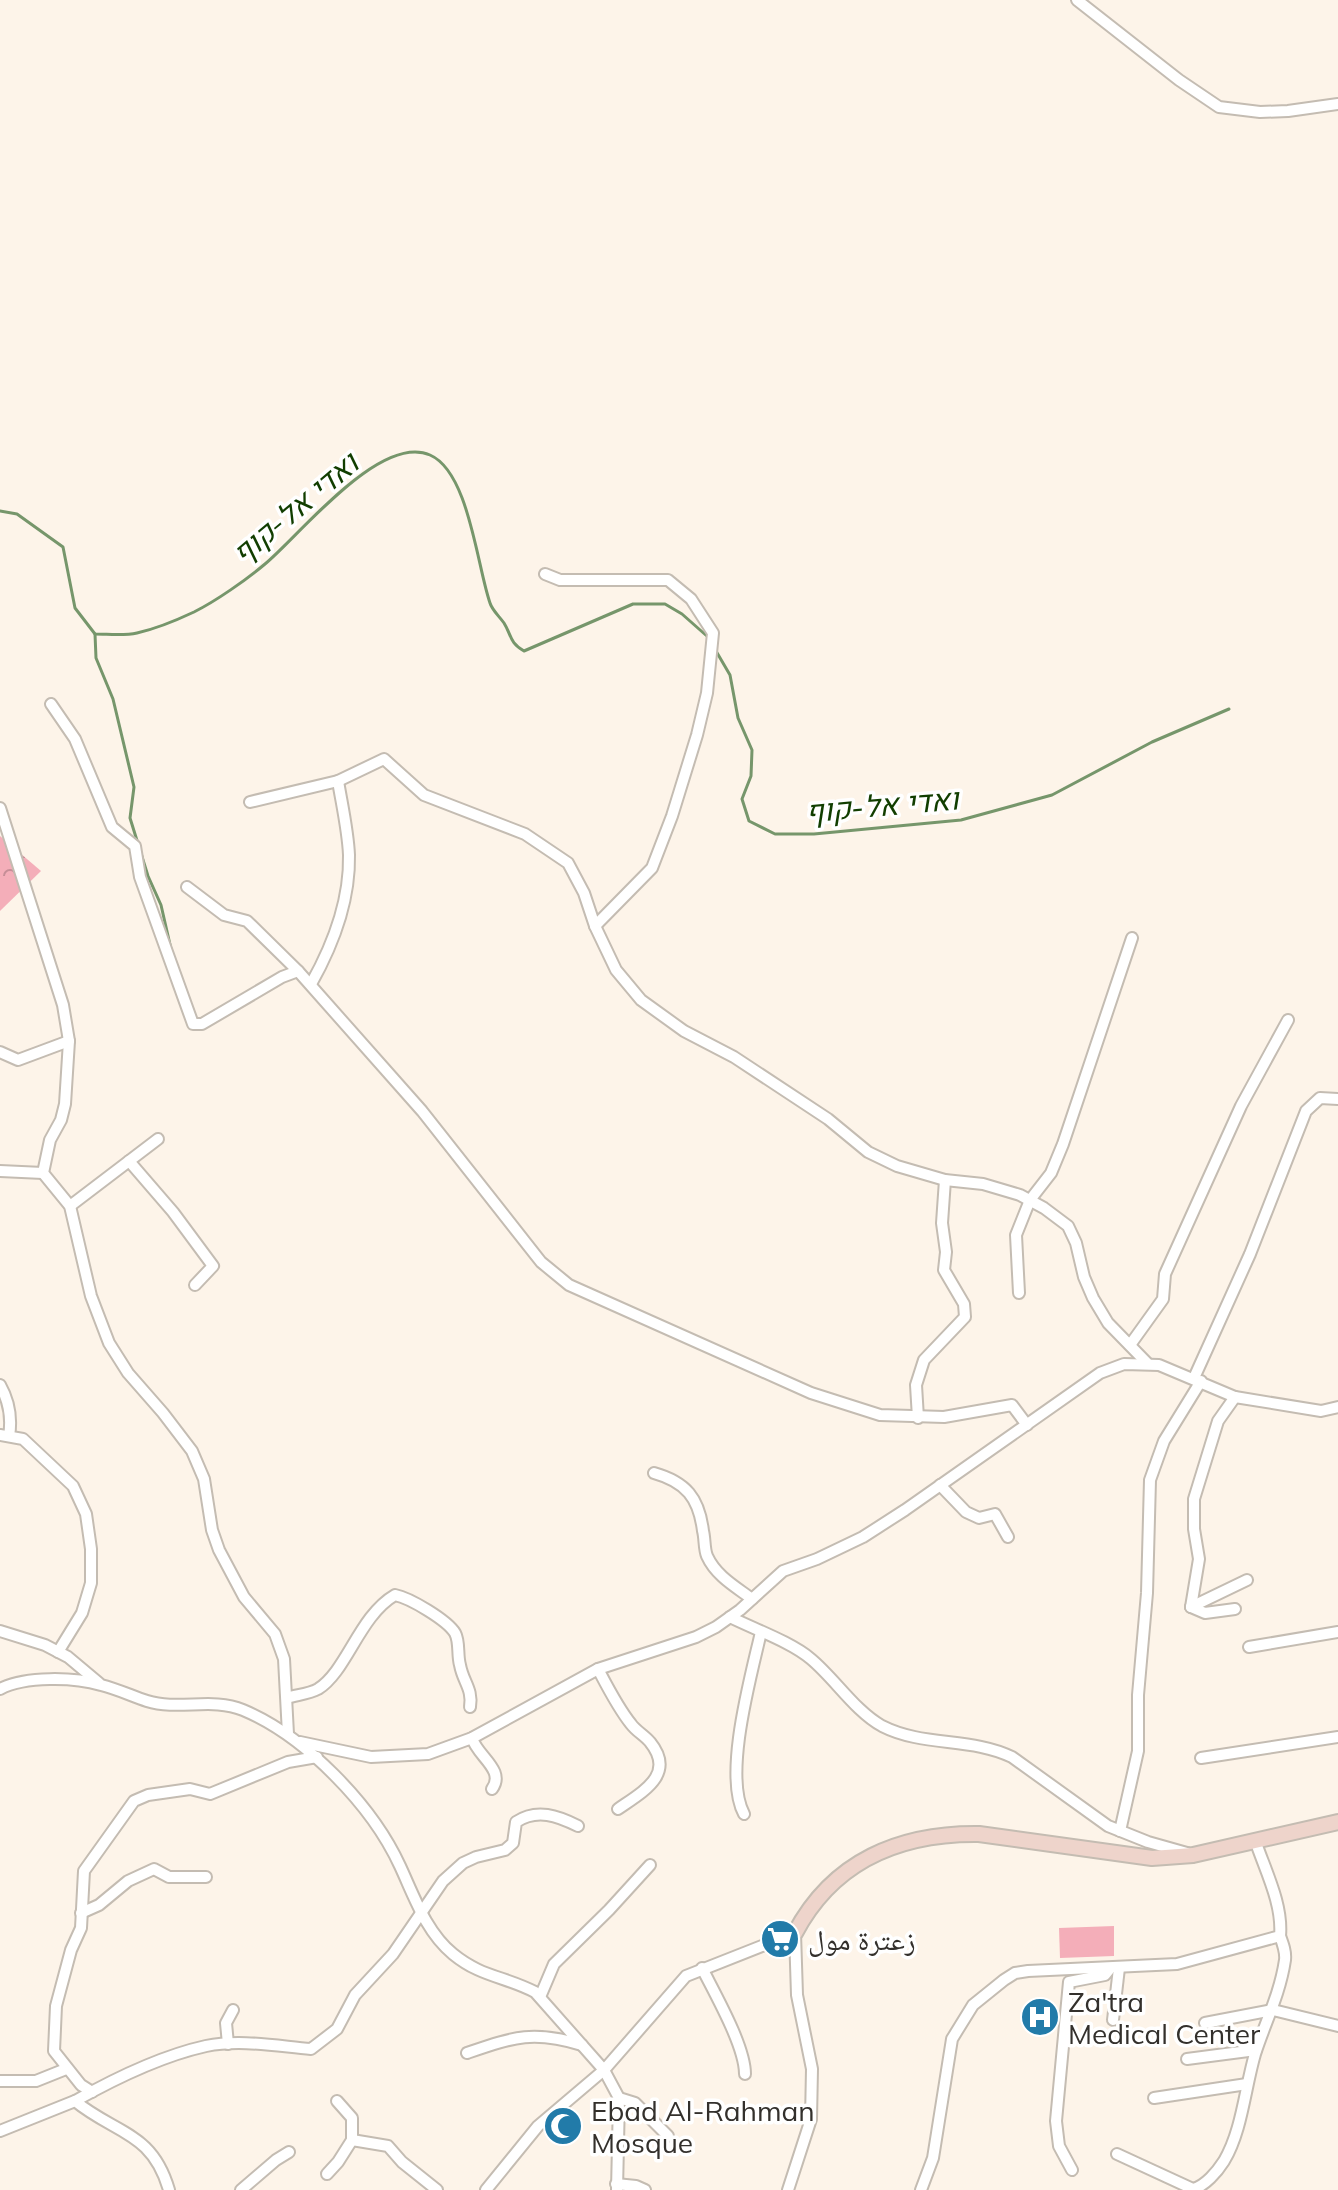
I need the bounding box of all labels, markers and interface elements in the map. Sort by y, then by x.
water label: ואדי אל-קוף [224,443,368,572]
water label: ואדי אל-קוף [804,779,962,831]
supermarket icon: زعترة مول [759,1918,801,1960]
place label: زعترة مول [808,1922,916,1957]
place label: Za'tra Medical Center [1068,1984,1261,2051]
hospital icon: Za'tra Medical Center [1019,1996,1061,2038]
place label: Ebad Al-Rahman Mosque [591,2093,815,2160]
mosque icon: Ebad Al-Rahman Mosque [542,2105,584,2147]

